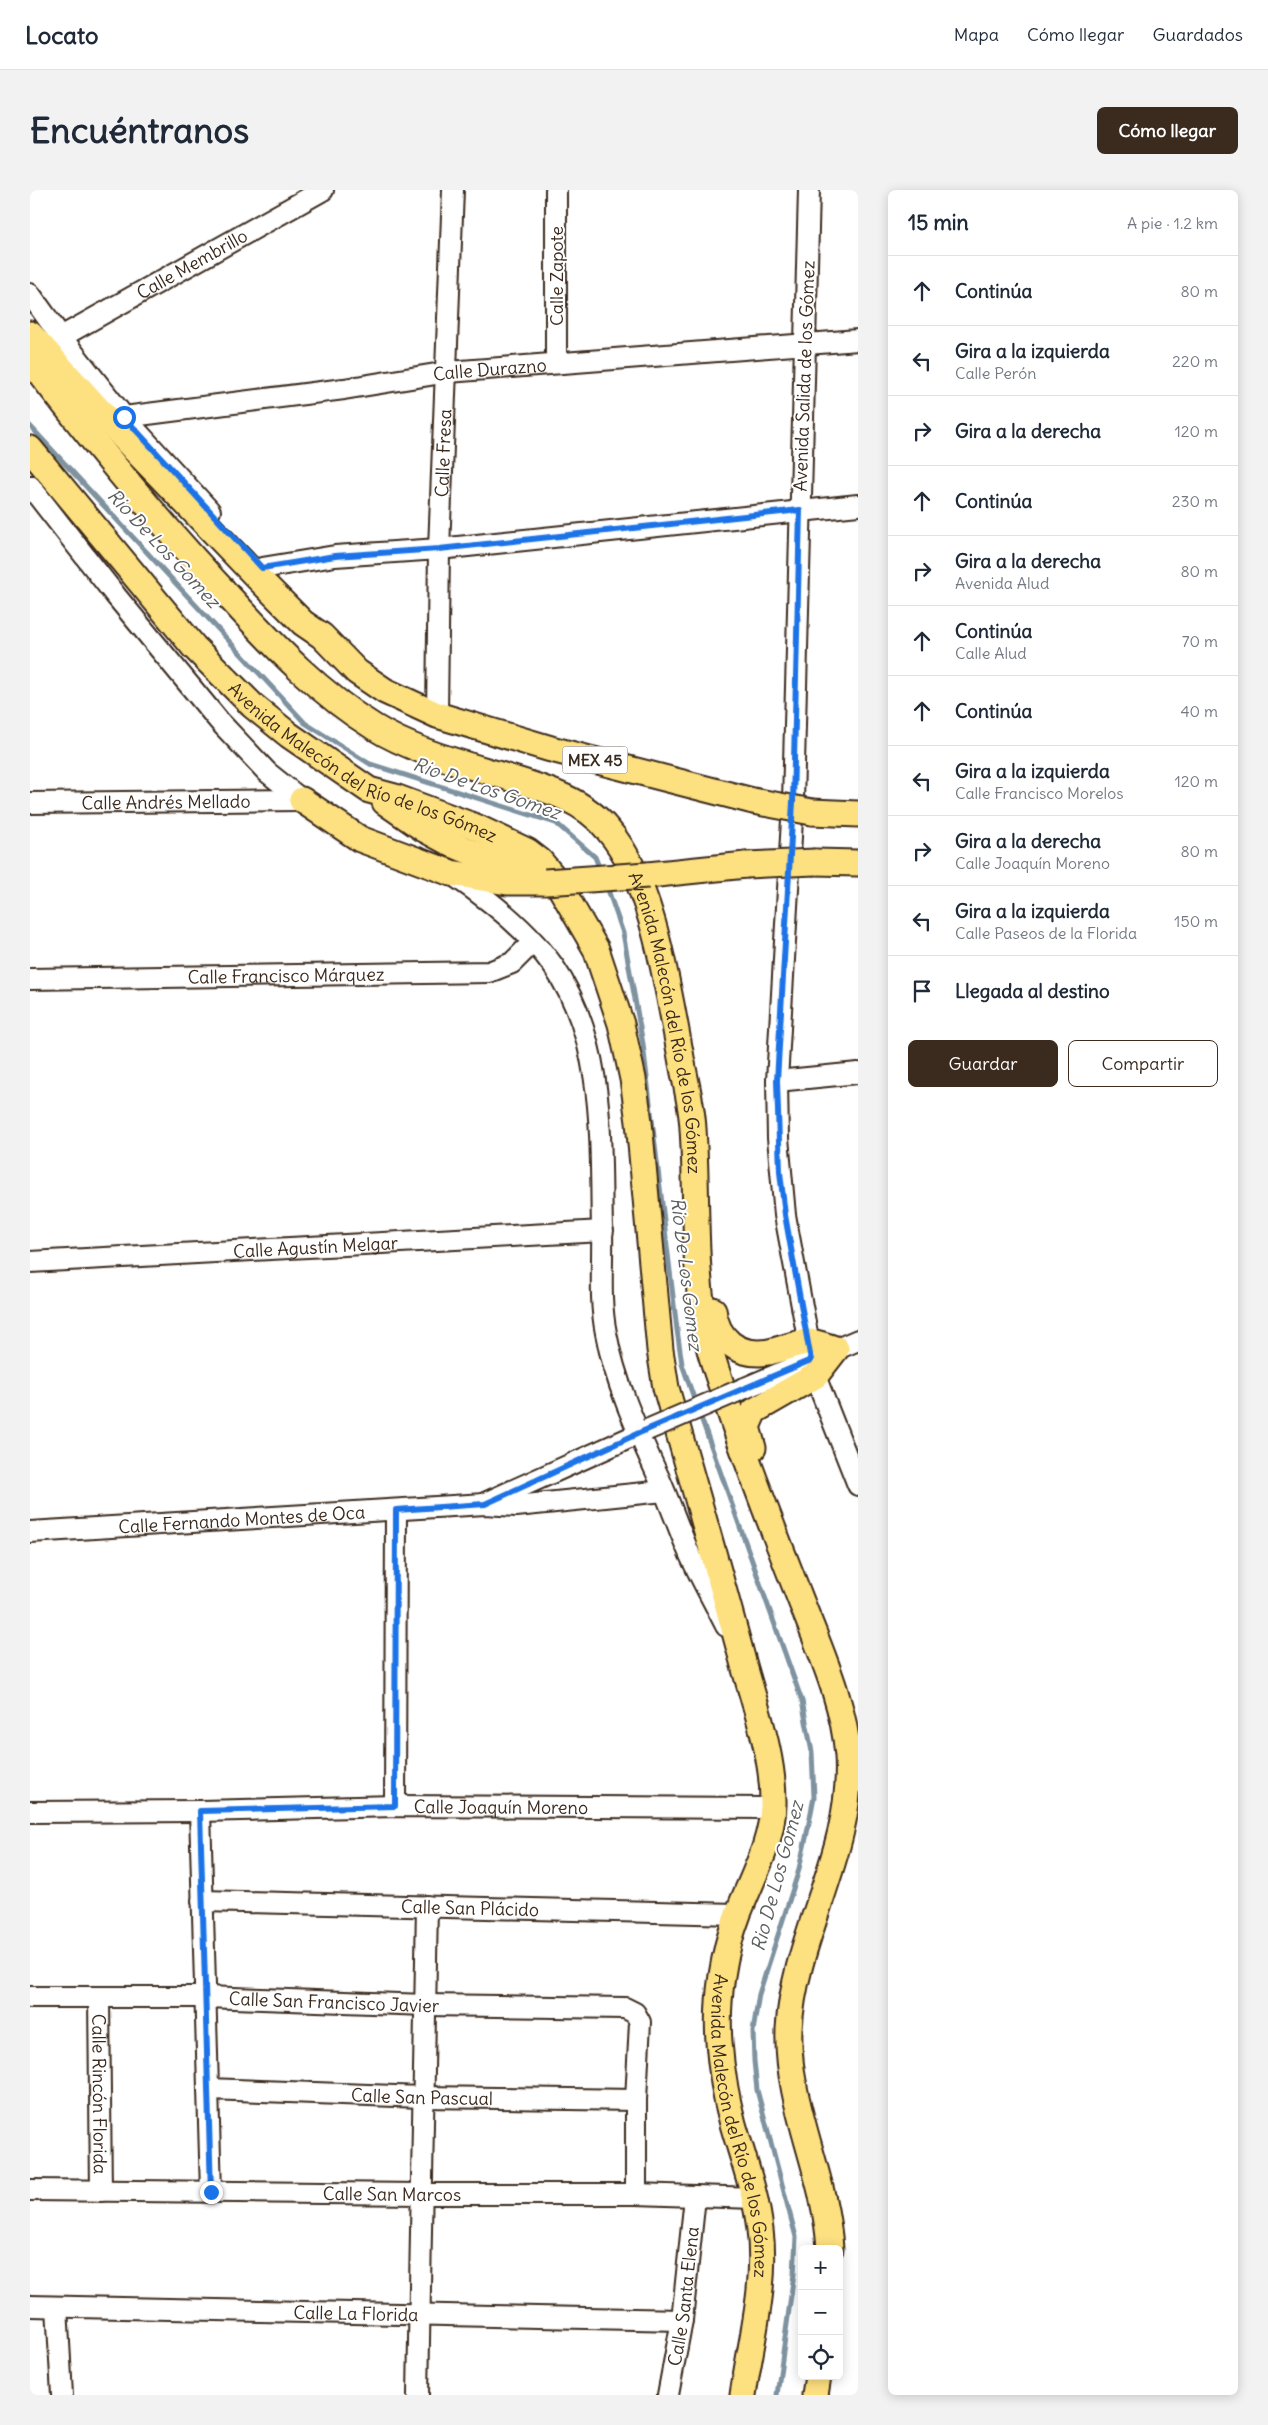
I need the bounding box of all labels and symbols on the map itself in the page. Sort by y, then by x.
street label: Calle Membrillo [132,223,251,304]
street label: Calle Zapote [545,226,568,326]
street label: Avenida Salida de los Gómez [788,260,820,492]
street label: Calle Durazno [431,353,547,386]
route start [113,406,136,429]
street label: Calle Fresa [430,408,456,498]
water label: Rio De Los Gomez [103,483,227,614]
street label: Avenida Malecón del Río de los Gómez [224,677,501,847]
road number: MEX 45 [562,746,628,774]
water label: Rio De Los Gomez [410,752,566,825]
street label: Calle Andrés Mellado [81,789,251,814]
street label: Avenida Malecón del Río de los Gómez [624,868,707,1175]
street label: Calle Francisco Márquez [187,962,385,988]
water label: Rio De Los Gomez [666,1196,709,1354]
street label: Calle Agustín Melgar [232,1231,399,1262]
street label: Calle Fernando Montes de Oca [118,1500,366,1538]
street label: Calle Joaquín Moreno [414,1795,588,1819]
water label: Rio De Los Gomez [745,1797,809,1954]
street label: Calle San Plácido [401,1894,539,1921]
street label: Avenida Malecón del Río de los Gómez [707,1973,773,2279]
street label: Calle San Francisco Javier [228,1986,440,2017]
street label: Calle Rincón Florida [88,2014,112,2174]
street label: Calle San Pascual [351,2083,493,2109]
route end [200,2181,223,2204]
street label: Calle San Marcos [323,2181,461,2206]
street label: Calle Santa Elena [662,2225,703,2368]
street label: Calle La Florida [293,2300,419,2326]

